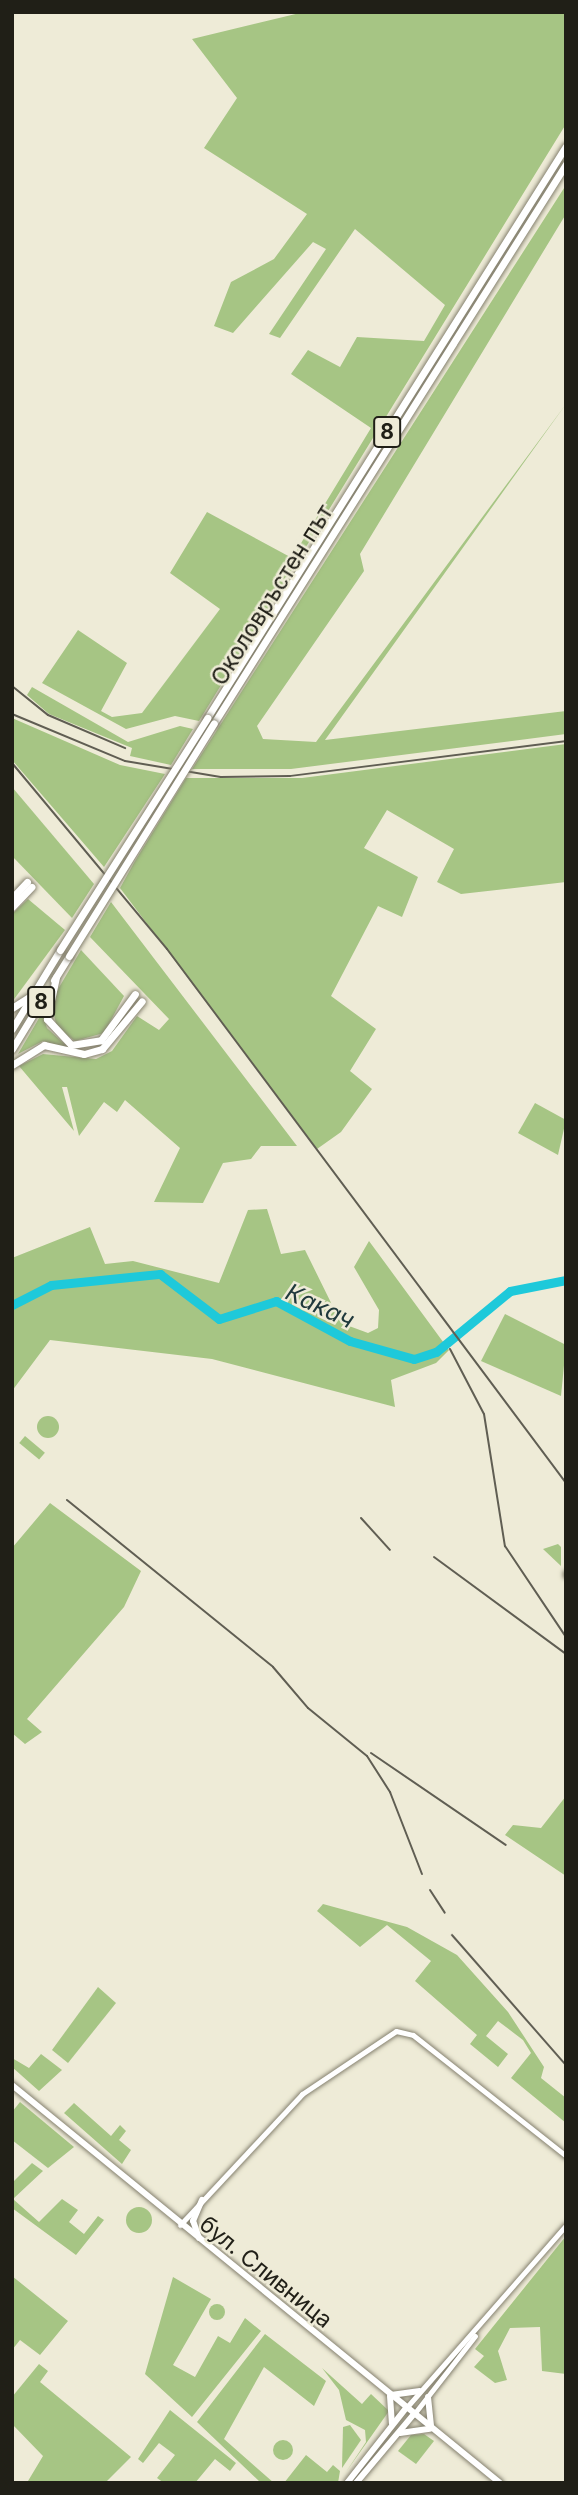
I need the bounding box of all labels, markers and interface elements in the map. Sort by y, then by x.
road number: 8 [373,414,401,450]
street label: Околовръстен път [205,500,339,690]
road number: 8 [27,984,55,1020]
water label: Какач [281,1278,359,1334]
street label: бул. Сливница [194,2210,338,2334]

